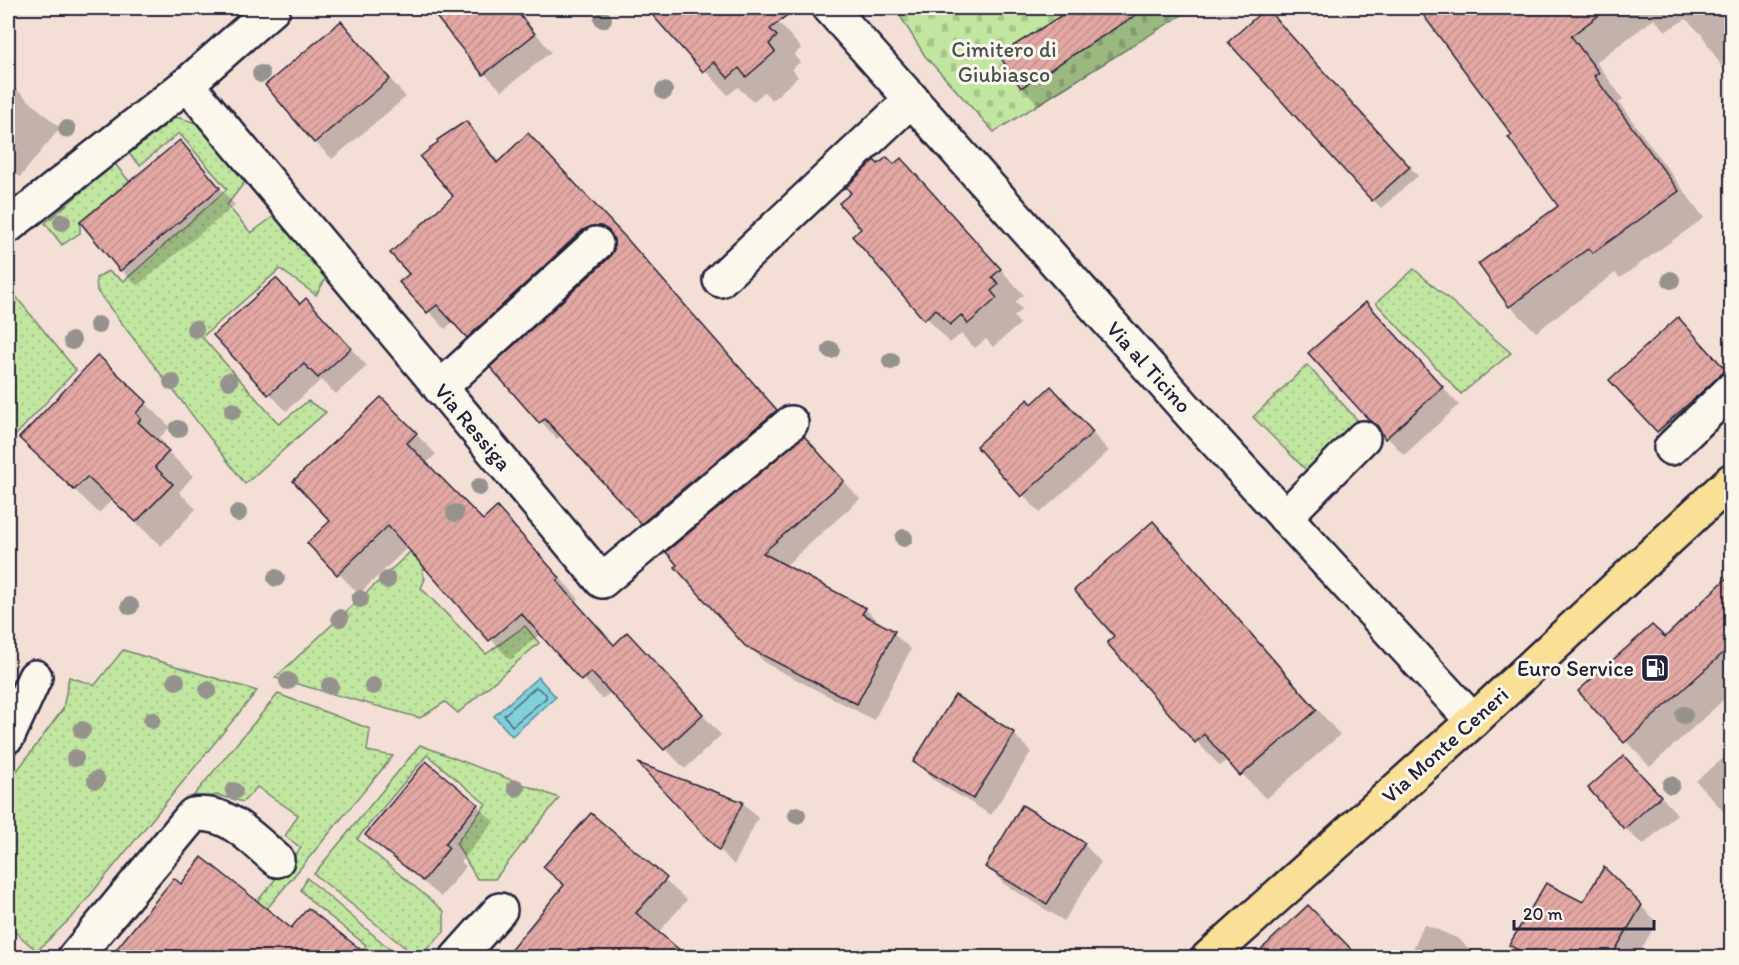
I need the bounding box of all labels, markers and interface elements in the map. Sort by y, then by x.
park label: Cimitero di Giubiasco [951,36,1057,88]
street label: Via al Ticino [1101,316,1197,418]
street label: Via Ressiga [429,378,517,476]
fuel station icon: Euro Service [1639,652,1671,684]
place label: Euro Service [1517,655,1634,682]
street label: Via Monte Ceneri [1376,681,1514,809]
scale bar [1514,893,1654,931]
text: 20 m [1523,903,1563,925]

